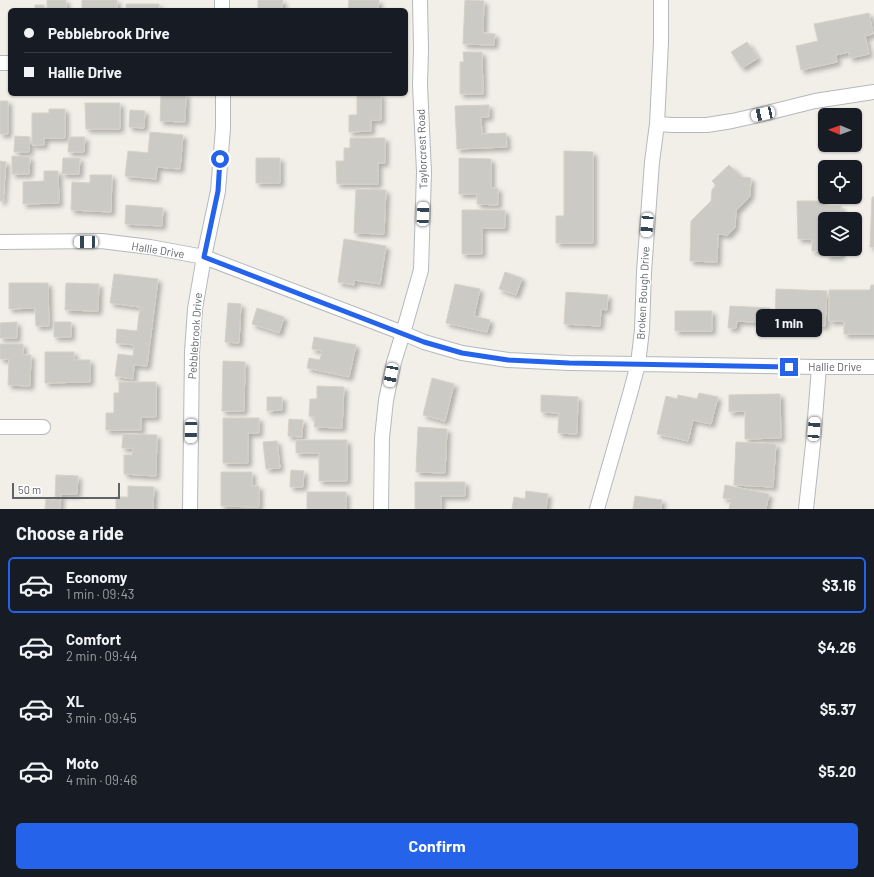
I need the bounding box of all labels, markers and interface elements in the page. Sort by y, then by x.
text: Pebblebrook Drive [48,24,170,42]
text: Hallie Drive [48,63,122,81]
car [750,106,776,122]
north arrow [818,108,862,152]
map controls [818,108,862,256]
street label: Taylorcrest Road [414,109,429,189]
route start [211,150,229,168]
button: locate [818,160,862,204]
car [417,202,429,226]
button: layers [818,212,862,256]
car [640,213,654,237]
car [74,236,98,248]
street label: Hallie Drive [131,239,186,260]
street label: Broken Bough Drive [634,246,651,340]
street label: Pebblebrook Drive [185,292,204,380]
callout: 1 min [756,309,822,337]
text: 1 min [775,315,803,331]
route end [780,358,798,376]
street label: Hallie Drive [808,360,862,373]
car [383,362,399,388]
car [807,417,821,441]
car [185,419,197,443]
scale bar [12,481,120,500]
text: 50 m [18,483,41,496]
text: Choose a ride [16,522,124,544]
icon: car [18,567,54,603]
text: Economy [66,568,127,586]
text: $3.16 [822,576,856,594]
text: 1 min · 09:43 [66,586,135,602]
icon: car [18,629,54,665]
text: Comfort [66,630,121,648]
text: $4.26 [818,638,856,656]
text: 2 min · 09:44 [66,648,137,664]
icon: car [18,691,54,727]
text: XL [66,692,84,710]
text: $5.37 [820,700,856,718]
text: 3 min · 09:45 [66,710,137,726]
icon: car [18,753,54,789]
text: Moto [66,754,99,772]
text: $5.20 [818,762,856,780]
text: 4 min · 09:46 [66,772,137,788]
button: Confirm [16,823,858,869]

